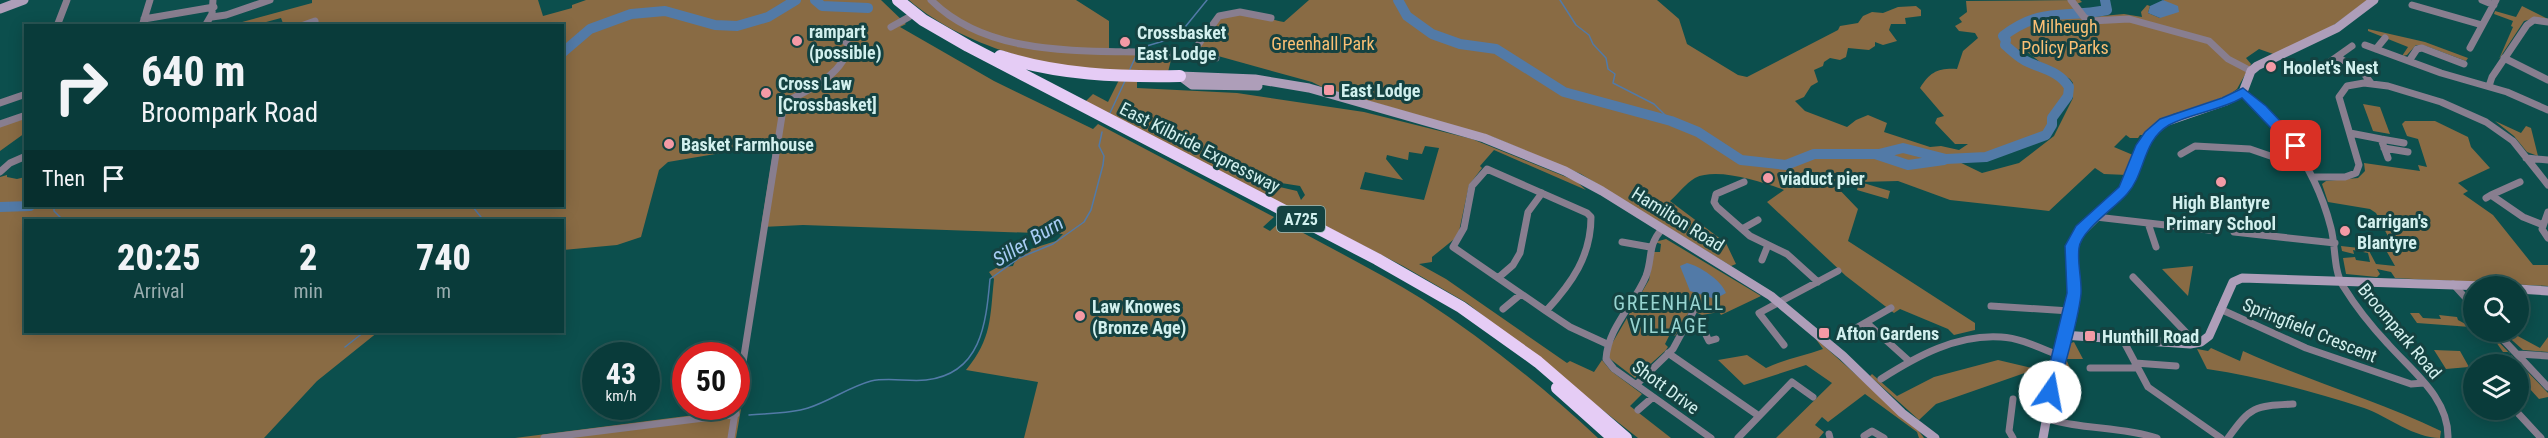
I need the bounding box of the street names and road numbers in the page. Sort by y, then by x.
street label: East Kilbride Expressway [1116,97,1284,197]
street label: Hamilton Road [1628,182,1728,256]
road number: A725 [1277,206,1325,232]
street label: Broompark Road [2354,279,2446,383]
street label: Springfield Crescent [2240,294,2380,366]
street label: Shott Drive [1628,356,1704,418]

